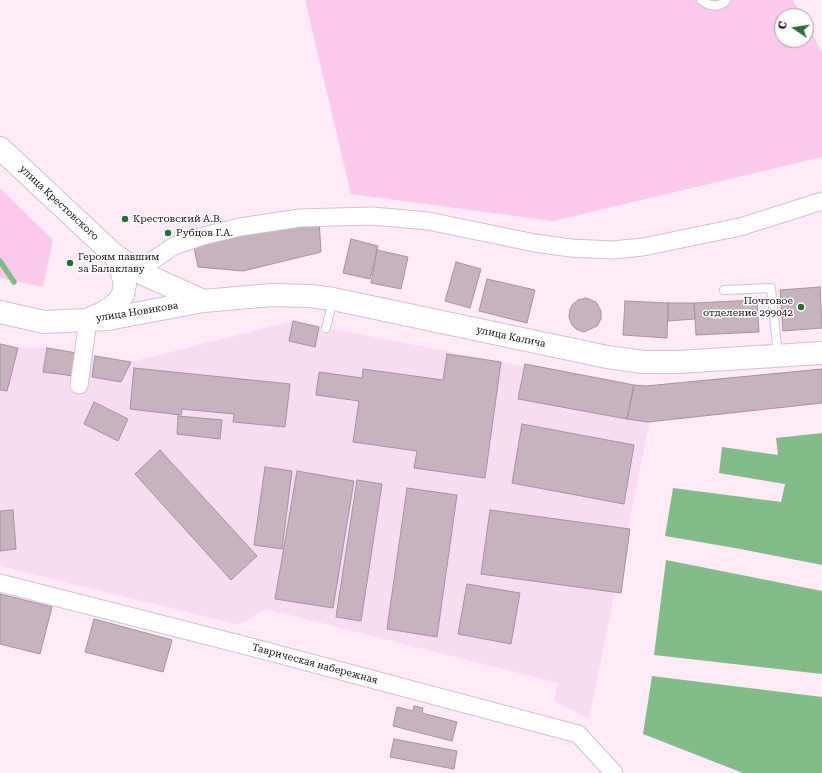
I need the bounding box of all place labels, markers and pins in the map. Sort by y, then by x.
place label: Крестовский А.В. [133,213,222,225]
marker: Крестовский А.В. [120,214,130,224]
place label: Рубцов Г.А. [176,227,233,239]
marker: Рубцов Г.А. [163,228,173,238]
place label: Героям павшим за Балаклаву [78,251,159,274]
marker: Героям павшим за Балаклаву [65,258,75,268]
place label: Почтовое отделение 299042 [703,295,793,318]
marker: Почтовое отделение 299042 [796,302,806,312]

